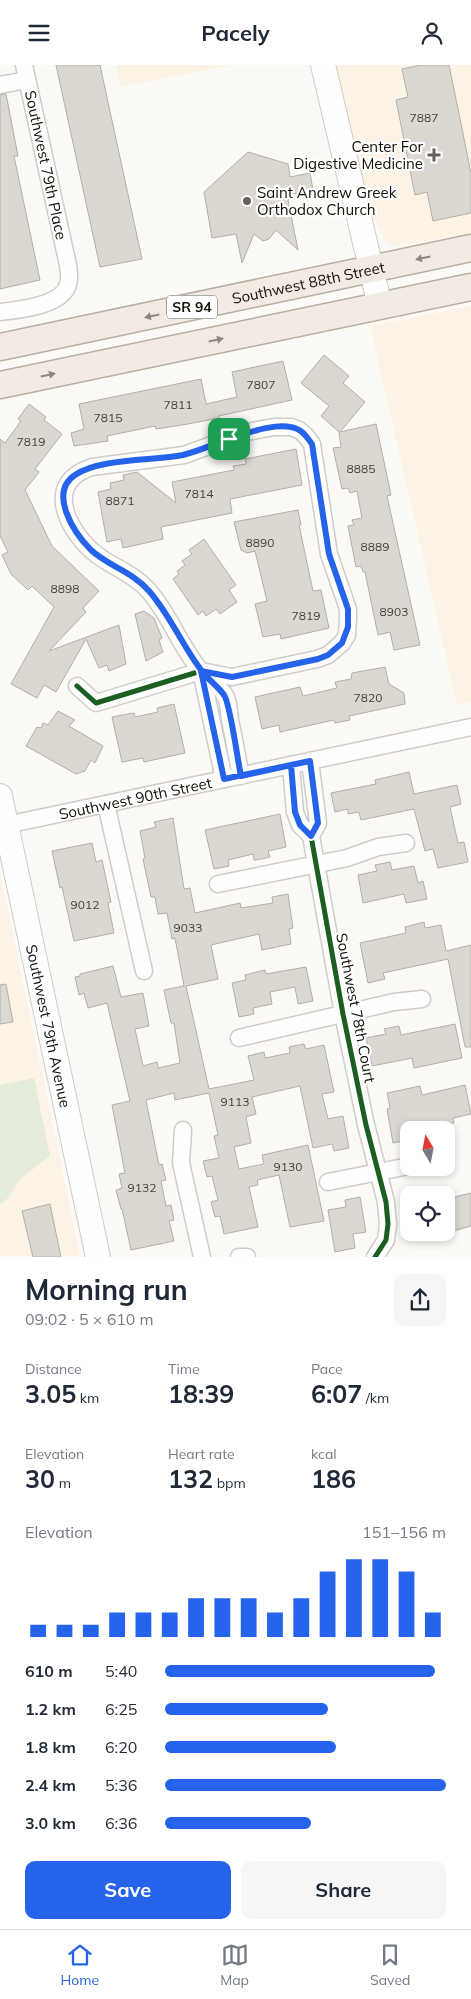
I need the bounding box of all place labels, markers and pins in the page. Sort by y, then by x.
place label: Center For Digestive Medicine [293,137,424,173]
marker: Center For Digestive Medicine [427,148,441,162]
place label: Saint Andrew Greek Orthodox Church [257,183,397,219]
marker: Saint Andrew Greek Orthodox Church [241,195,253,207]
pin [208,418,250,460]

